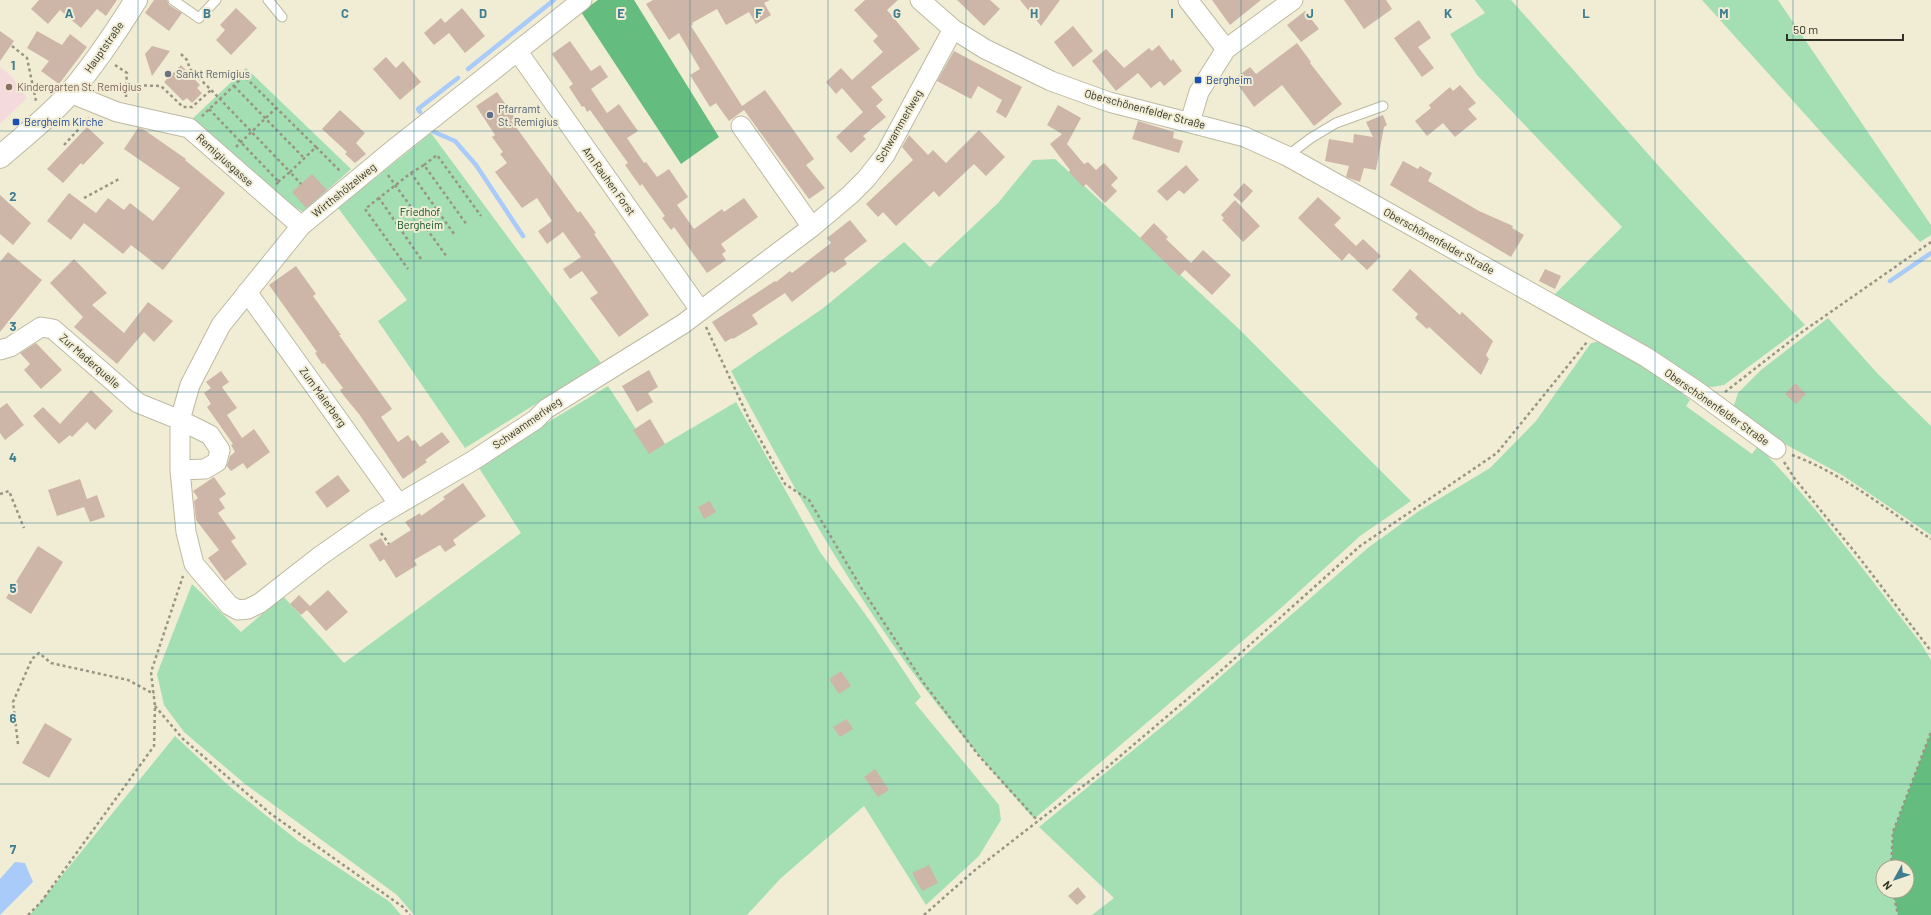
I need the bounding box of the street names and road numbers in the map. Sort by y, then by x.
street label: Hauptstraße [81,18,126,75]
street label: Oberschönenfelder Straße [1083,86,1207,131]
street label: Schwammerlweg [873,87,925,164]
street label: Remigiusgasse [194,131,257,189]
street label: Am Rauhen Forst [580,144,639,217]
street label: Wirthshölzelweg [309,160,379,219]
street label: Oberschönenfelder Straße [1381,205,1497,277]
street label: Zur Maderquelle [57,331,123,391]
street label: Zum Maierberg [297,364,350,429]
street label: Oberschönenfelder Straße [1662,365,1772,448]
street label: Schwammerlweg [490,394,564,451]

